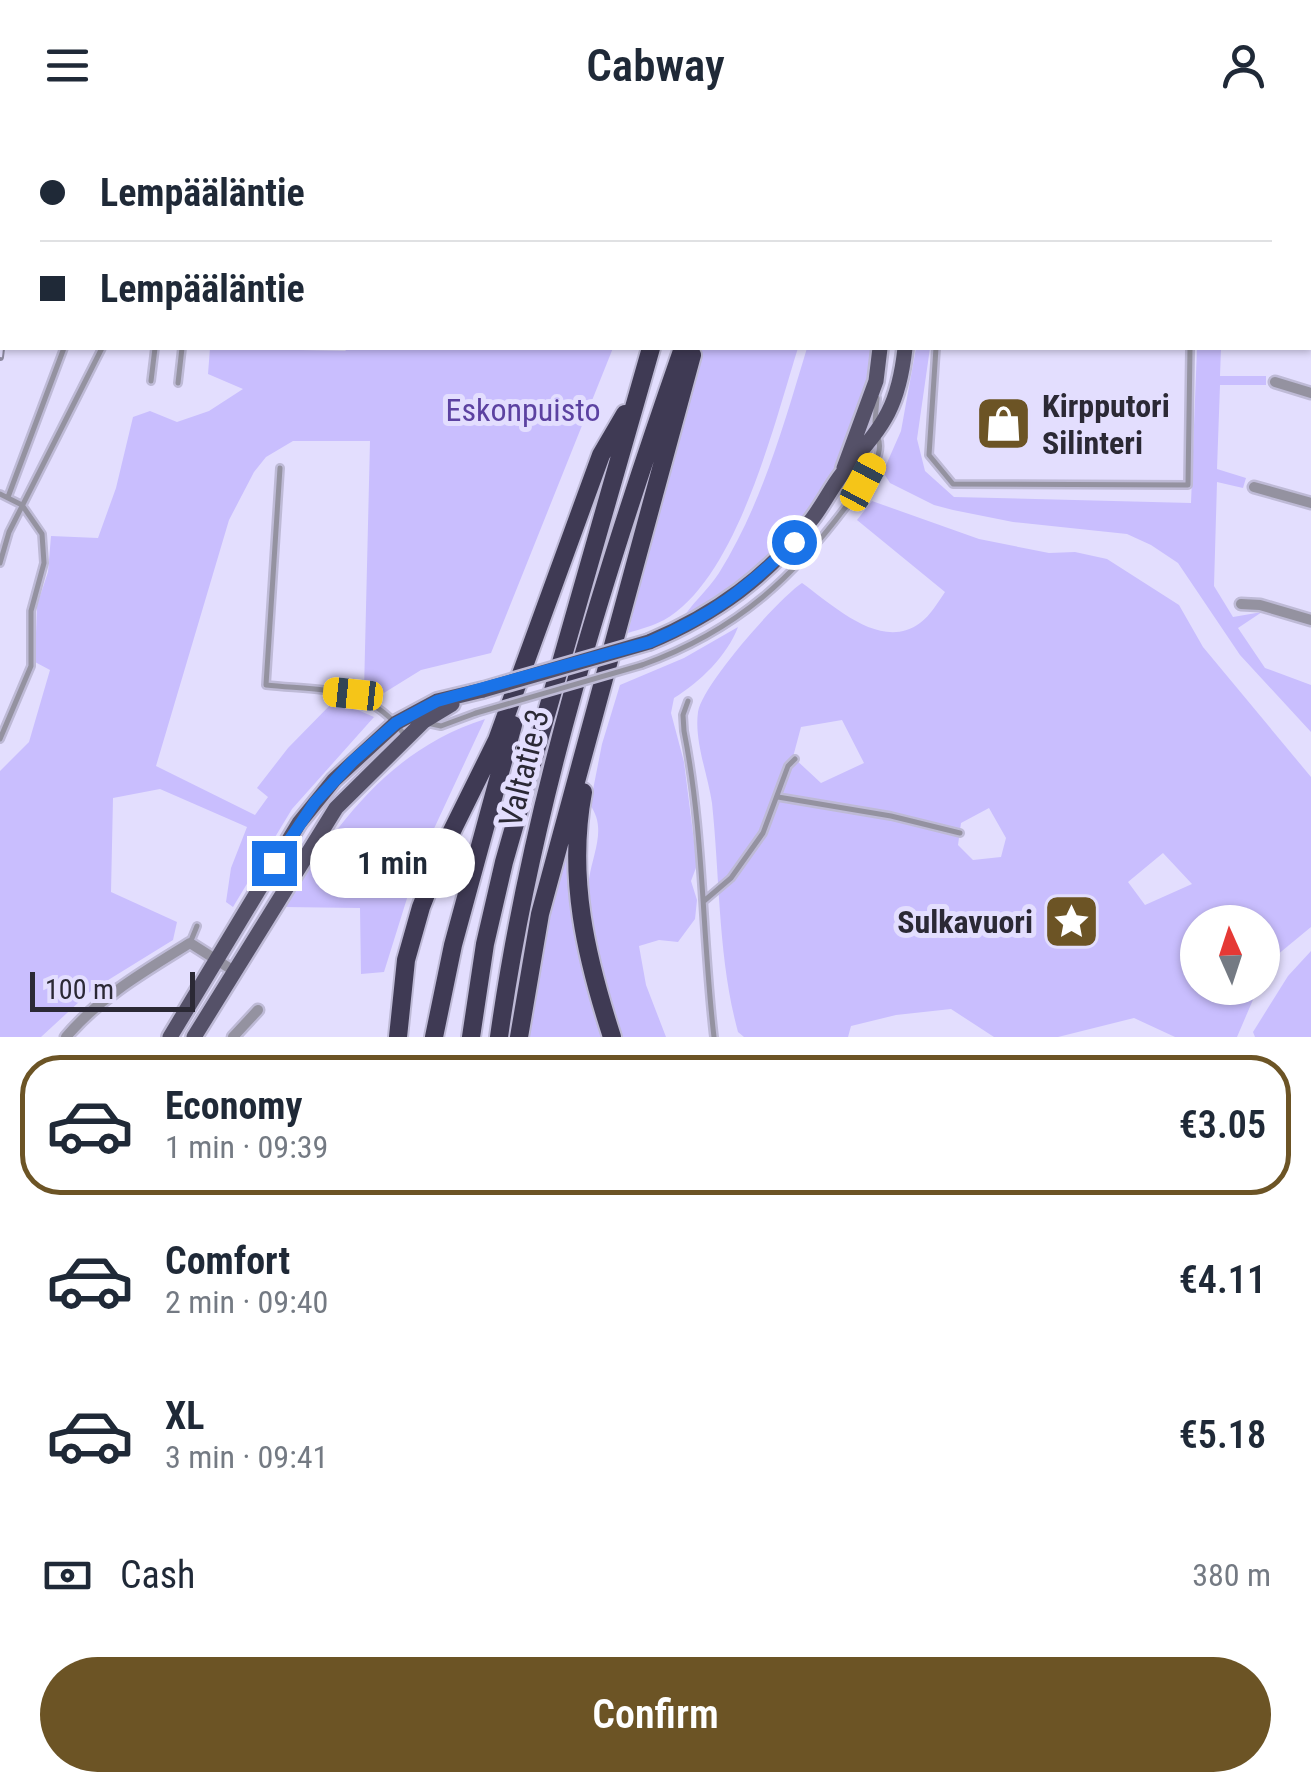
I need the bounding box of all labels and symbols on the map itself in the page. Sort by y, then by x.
place label: Kirpputori Silinteri [1042,387,1170,462]
park label: Eskonpuisto [446,391,600,429]
shop icon: Kirpputori Silinteri [973,394,1033,454]
car [836,448,890,516]
route start [772,520,817,565]
car [322,676,384,712]
street label: Valtatie 3 [491,705,557,831]
callout: 1 min [309,828,474,898]
route end [252,841,297,886]
place icon: Sulkavuori [1042,892,1102,952]
place label: Sulkavuori [897,903,1033,941]
north arrow [1180,905,1280,1005]
scale bar [30,967,195,1011]

